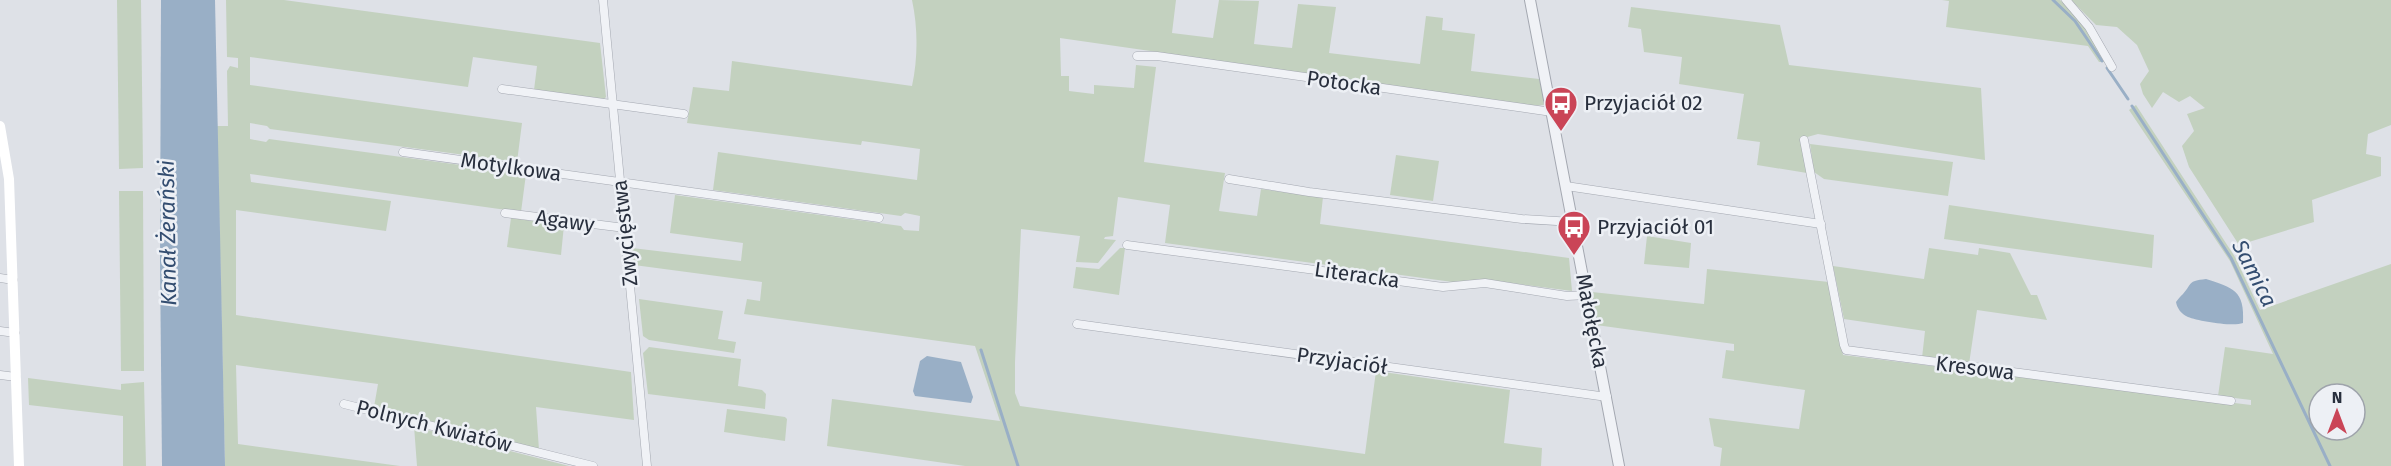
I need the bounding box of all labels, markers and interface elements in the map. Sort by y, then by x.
street label: Potocka [1305,65,1383,101]
bus stop icon: Przyjaciół 02 [1543,85,1579,132]
place label: Przyjaciół 02 [1584,90,1703,116]
street label: Motylkowa [459,147,563,187]
water label: Kanał Żerański [153,160,182,306]
street label: Zwycięstwa [606,178,644,288]
street label: Agawy [534,204,597,238]
bus stop icon: Przyjaciół 01 [1556,209,1592,256]
place label: Przyjaciół 01 [1597,214,1714,240]
water label: Samica [2226,234,2283,311]
street label: Literacka [1313,256,1401,294]
street label: Małołęcka [1570,271,1614,371]
street label: Przyjaciół [1295,342,1389,380]
street label: Kresowa [1934,350,2016,386]
north arrow [2307,382,2367,442]
text: N [2332,388,2342,407]
street label: Polnych Kwiatów [353,394,515,458]

